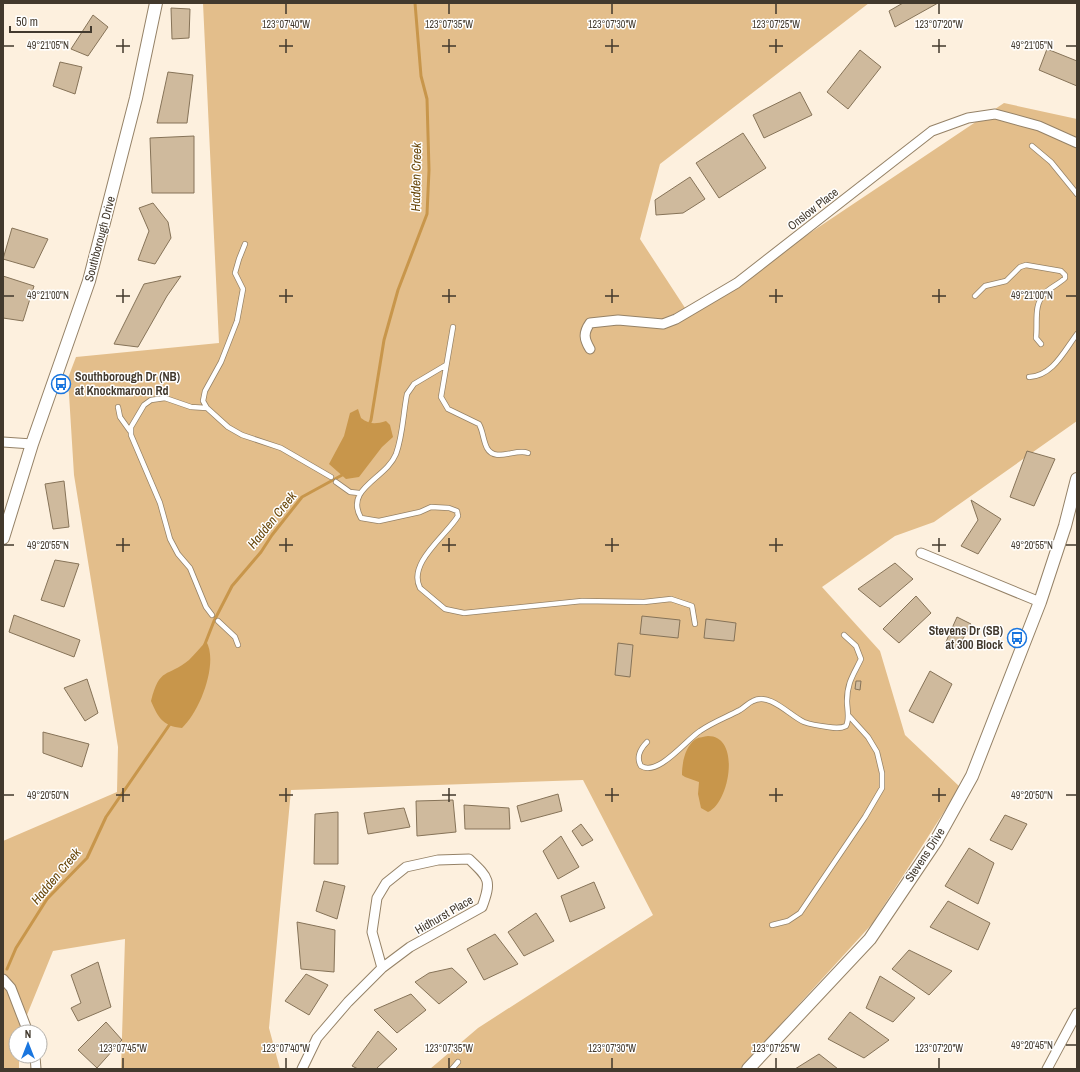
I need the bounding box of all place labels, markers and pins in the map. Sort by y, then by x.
place label: Southborough Dr (NB) at Knockmaroon Rd [75,369,180,399]
bus stop icon: Southborough Dr (NB) at Knockmaroon Rd [50,373,72,395]
place label: Stevens Dr (SB) at 300 Block [929,623,1004,653]
bus stop icon: Stevens Dr (SB) at 300 Block [1006,627,1028,649]

